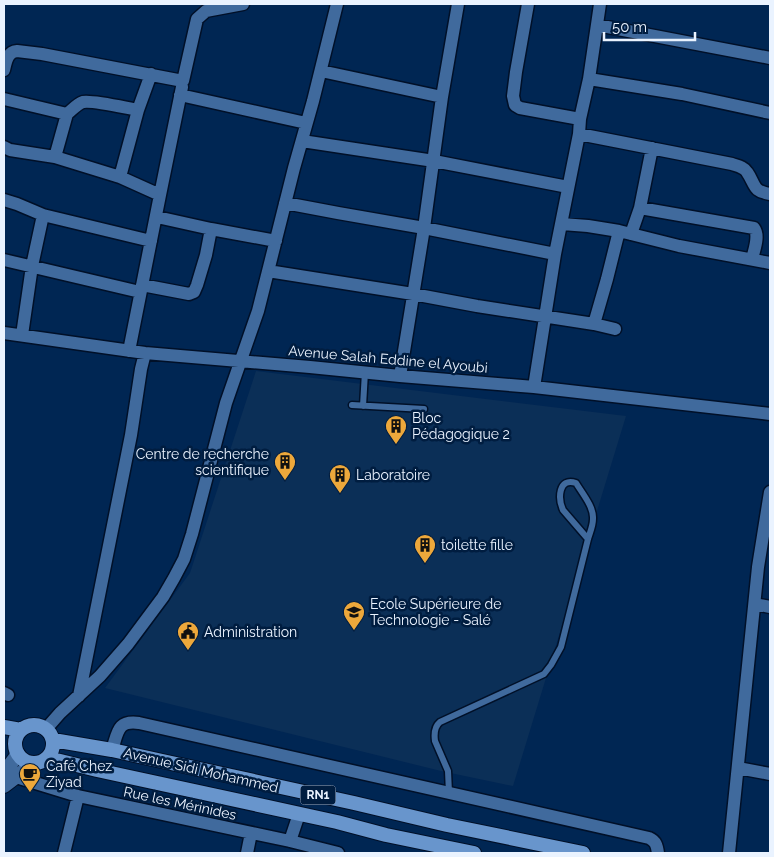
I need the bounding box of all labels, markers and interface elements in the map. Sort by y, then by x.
scale bar [604,10,695,42]
text: 50 m [612,18,647,36]
street label: Avenue Salah Eddine el Ayoubi [288,342,488,376]
place label: Bloc Pédagogique 2 [412,410,510,442]
building icon: Bloc Pédagogique 2 [384,414,408,445]
place label: Centre de recherche scientifique [136,446,269,478]
building icon: Centre de recherche scientifique [273,450,297,481]
building icon: Laboratoire [328,463,352,494]
place label: Laboratoire [356,467,430,483]
building icon: toilette fille [413,533,437,564]
place label: toilette fille [441,537,513,553]
place label: Ecole Supérieure de Technologie - Salé [370,596,501,628]
school or university icon: Ecole Supérieure de Technologie - Salé [342,600,366,631]
public building icon: Administration [176,620,200,651]
place label: Administration [204,624,297,640]
street label: Avenue Sidi Mohammed [122,744,280,796]
place label: Café Chez Ziyad [46,758,112,790]
cafe icon: Café Chez Ziyad [18,762,42,793]
street label: Rue les Mérinides [122,783,238,823]
road number: RN1 [300,786,336,804]

